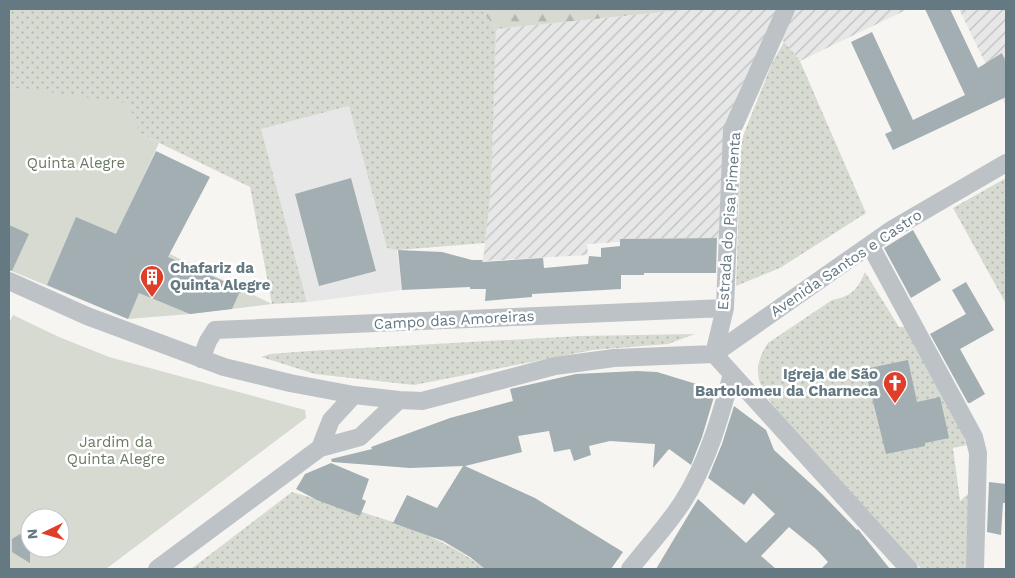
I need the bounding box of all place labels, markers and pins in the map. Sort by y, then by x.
place label: Chafariz da Quinta Alegre [170,259,271,294]
building icon: Chafariz da Quinta Alegre [139,264,165,298]
place label: Igreja de São Bartolomeu da Charneca [695,365,878,400]
church icon: Igreja de São Bartolomeu da Charneca [882,370,908,404]

